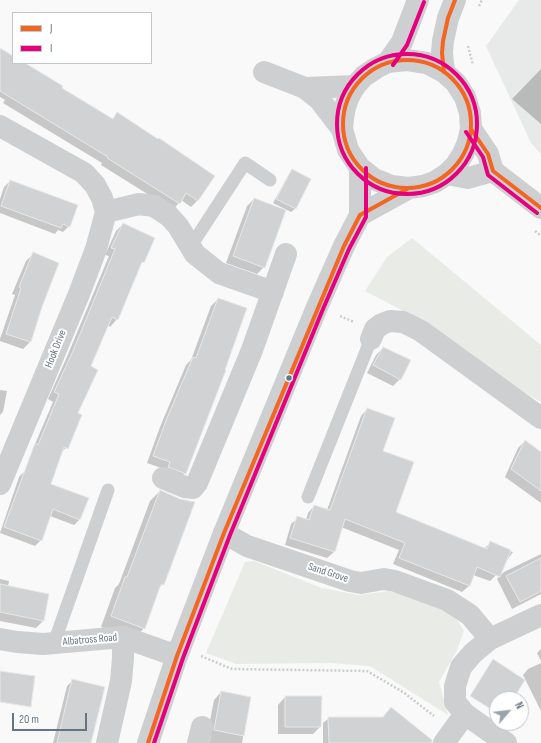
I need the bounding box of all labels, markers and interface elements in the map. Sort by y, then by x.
legend [12,12,152,64]
text: J [50,21,52,36]
text: I [50,41,52,56]
street label: Hook Drive [42,328,70,370]
unlabelled marker [284,373,294,383]
street label: Sand Grove [306,560,350,586]
street label: Albatross Road [62,631,118,649]
north arrow [489,691,529,731]
text: N [512,700,526,711]
scale bar [14,705,89,731]
text: 20 m [19,712,39,727]

